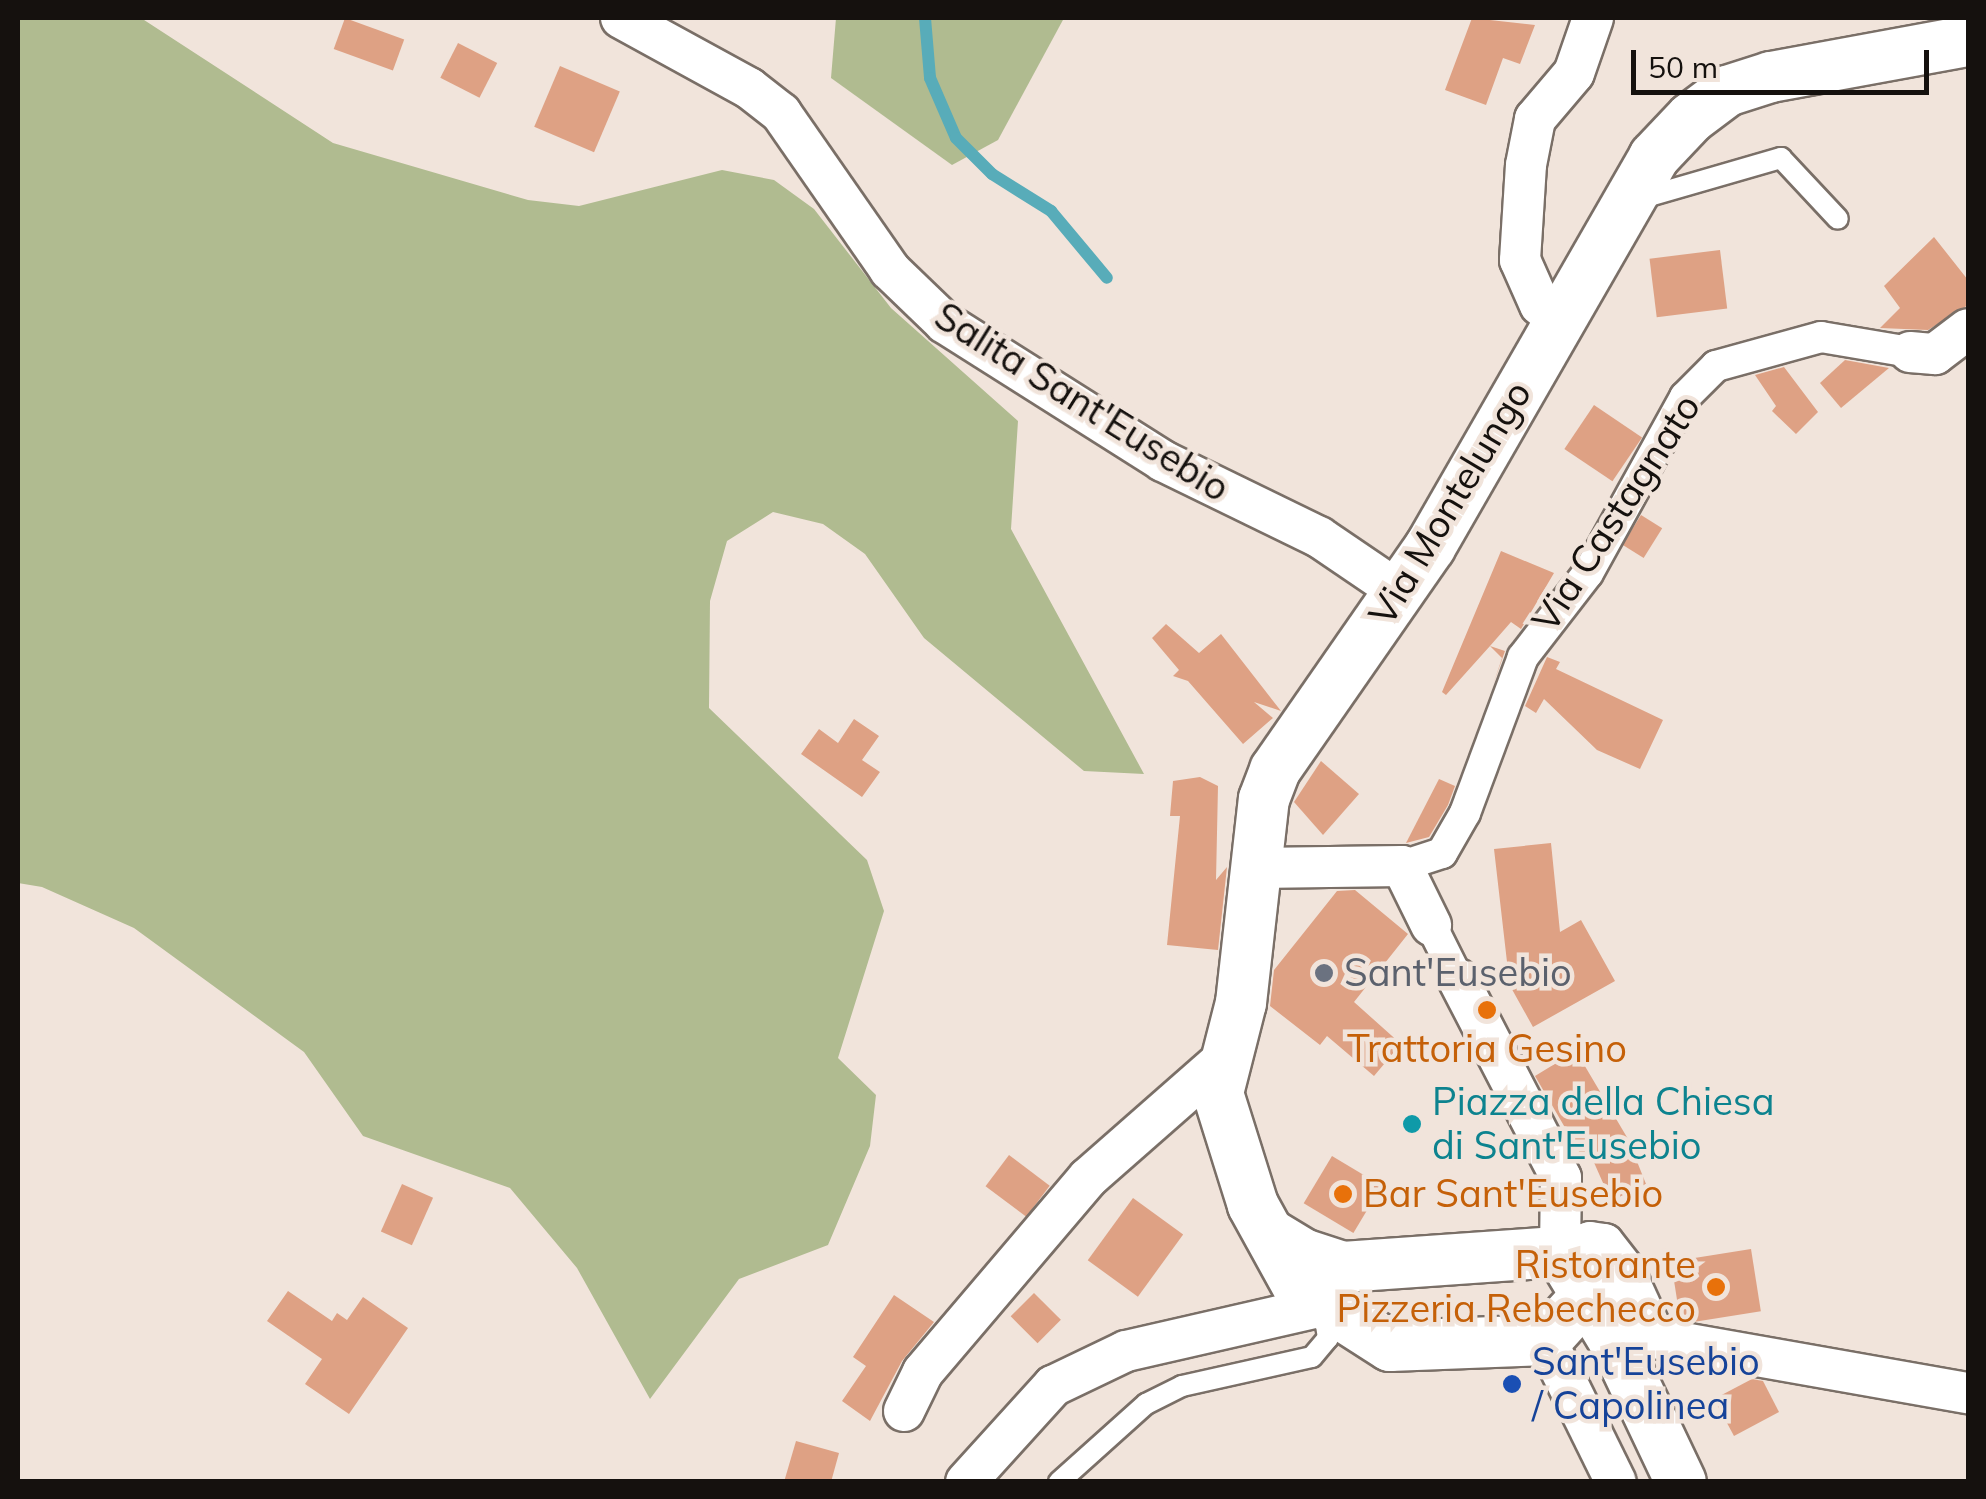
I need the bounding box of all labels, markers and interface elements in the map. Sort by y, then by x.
scale bar [1636,30,1934,92]
text: 50 m [1648,48,1718,86]
street label: Salita Sant'Eusebio [926,293,1238,511]
street label: Via Montelungo [1359,373,1541,633]
street label: Via Castagnato [1522,386,1710,640]
place label: Sant'Eusebio [1344,950,1572,996]
marker: Sant'Eusebio [1313,962,1335,984]
marker: Trattoria Gesino [1476,999,1498,1021]
place label: Trattoria Gesino [1347,1026,1627,1072]
place label: Piazza della Chiesa di Sant'Eusebio [1432,1079,1774,1168]
marker: Piazza della Chiesa di Sant'Eusebio [1401,1113,1423,1135]
place label: Bar Sant'Eusebio [1363,1171,1663,1217]
marker: Bar Sant'Eusebio [1332,1183,1354,1205]
place label: Ristorante Pizzeria Rebechecco [1337,1242,1696,1332]
marker: Ristorante Pizzeria Rebechecco [1705,1276,1727,1298]
place label: Sant'Eusebio / Capolinea [1532,1339,1760,1428]
marker: Sant'Eusebio / Capolinea [1501,1373,1523,1395]

